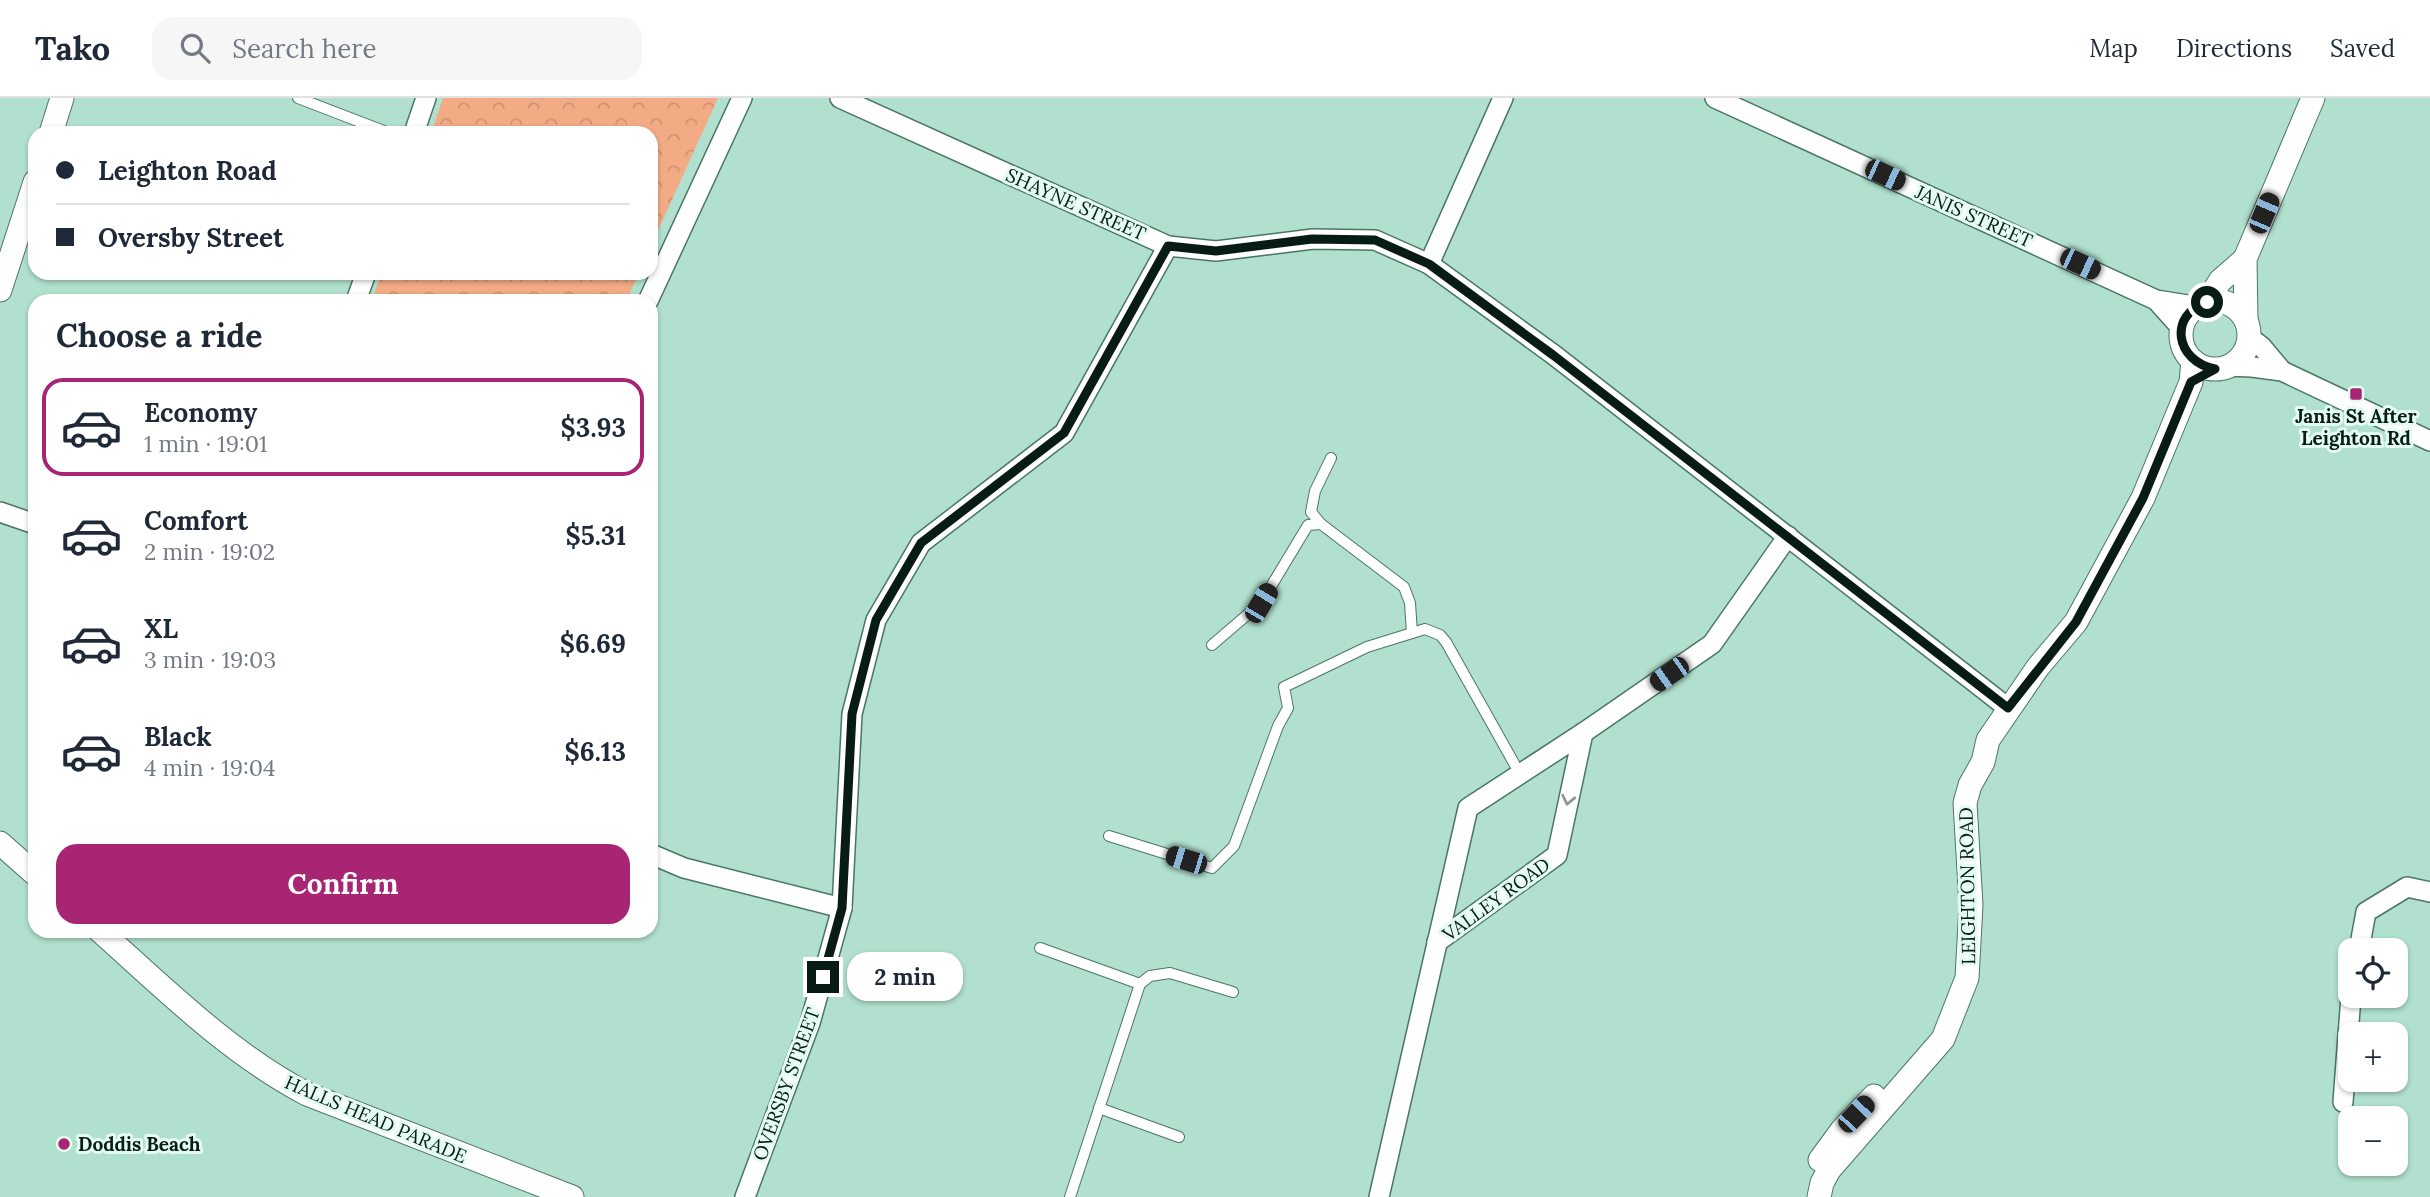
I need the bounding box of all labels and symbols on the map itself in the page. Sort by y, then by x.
car [1862,157,1909,193]
street label: SHAYNE STREET [1002,162,1150,246]
street label: JANIS STREET [1911,179,2036,253]
car [2247,190,2282,236]
car [2057,246,2104,282]
route start [2191,286,2223,318]
marker: Janis St After Leighton Rd [2348,386,2364,402]
place label: Janis St After Leighton Rd [2295,404,2417,450]
car [1242,580,1281,626]
car [1646,653,1693,695]
one-way arrow [1562,794,1577,806]
street label: LEIGHTON ROAD [1954,807,1980,965]
car [1163,844,1210,876]
street label: VALLEY ROAD [1437,852,1554,947]
callout: 2 min [848,952,963,1001]
route end [807,961,839,993]
street label: OVERSBY STREET [747,1004,825,1164]
street label: HALLS HEAD PARADE [281,1070,471,1168]
car [1834,1092,1879,1136]
place label: Doddis Beach [78,1132,201,1156]
marker: Doddis Beach [56,1136,72,1152]

